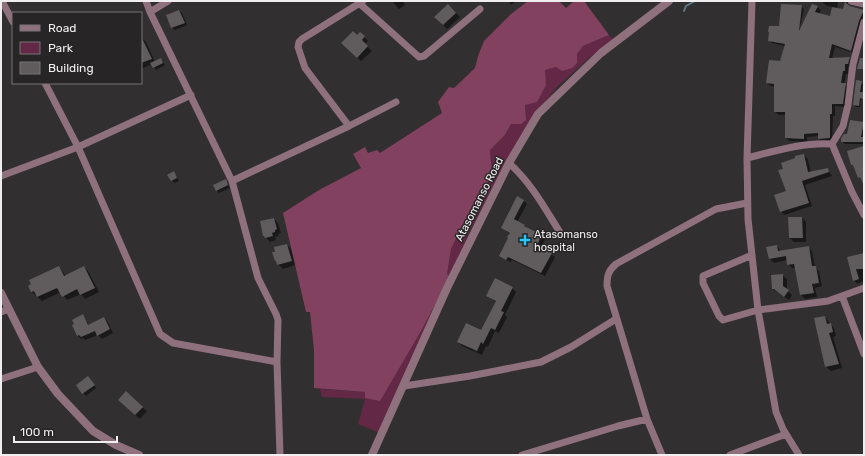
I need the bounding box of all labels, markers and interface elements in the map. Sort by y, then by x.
legend [12,12,142,84]
text: Road [48,21,76,35]
text: Park [48,41,74,55]
text: Building [48,61,94,75]
street label: Atasomanso Road [453,155,506,243]
place label: Atasomanso hospital [534,228,598,254]
marker: Atasomanso hospital [519,234,531,246]
scale bar [14,418,117,444]
text: 100 m [20,425,54,439]

